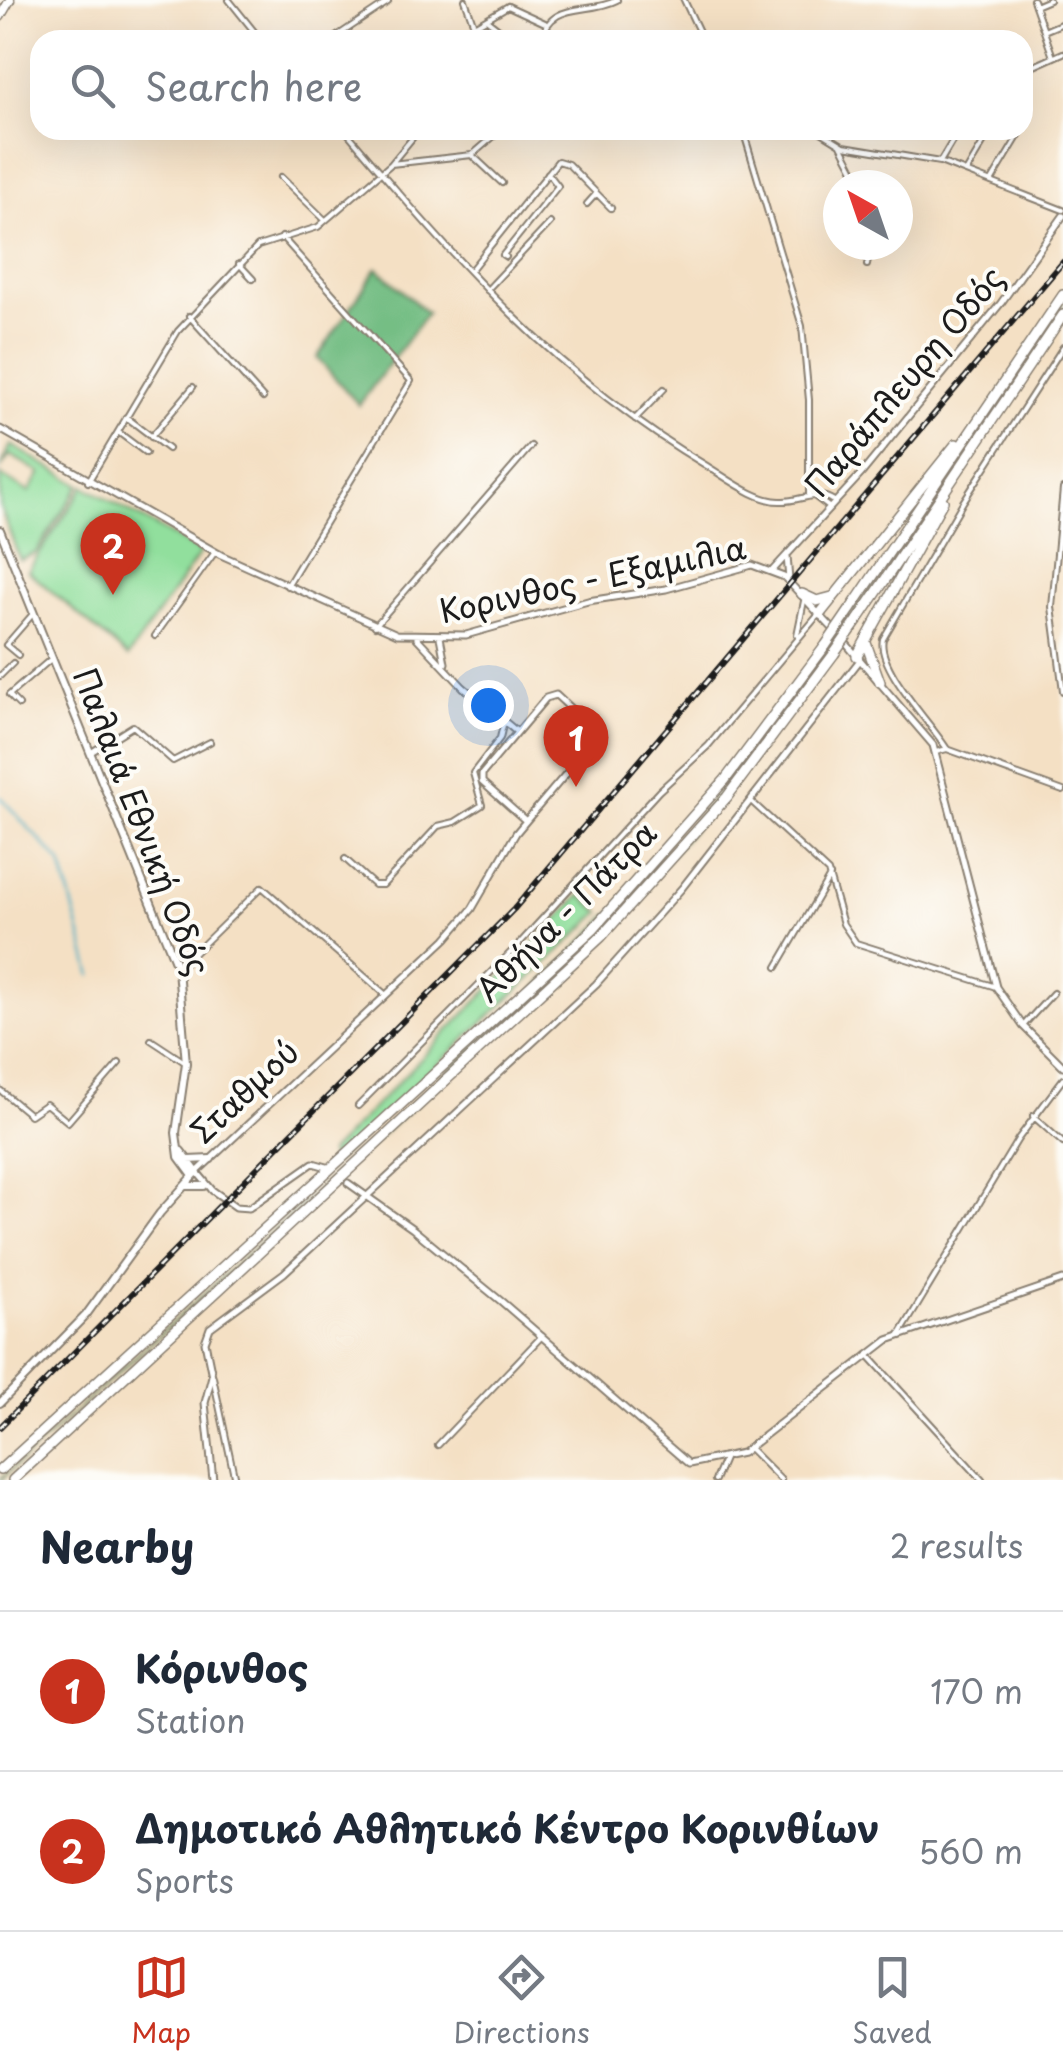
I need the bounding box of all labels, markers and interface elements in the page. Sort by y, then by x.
search box [30,30,1033,140]
text: Search here [145,57,362,114]
icon: search [65,58,120,113]
north arrow [823,170,913,260]
street label: Παράπλευρη Οδός [793,255,1014,506]
pin: 2 [80,512,146,595]
street label: Κορινθος - Εξαμιλια [435,522,750,634]
street label: Παλαιά Εθνική Οδός [62,661,224,982]
your location [463,680,514,731]
pin: 1 [544,704,608,787]
street label: Αθήνα - Πάτρα [464,809,667,1012]
street label: Σταθμού [179,1028,309,1153]
text: Nearby [40,1514,194,1577]
text: 2 results [890,1521,1023,1569]
text: Κόρινθος [135,1639,308,1696]
text: 1 [65,1667,80,1715]
text: 170 m [930,1667,1023,1715]
text: Station [135,1696,246,1744]
text: Δημοτικό Αθλητικό Κέντρο Κορινθίων [135,1799,880,1856]
text: 2 [61,1827,84,1875]
text: 560 m [919,1827,1023,1875]
text: Sports [135,1856,234,1904]
tab: Map [131,1950,191,2053]
tab: Directions [454,1950,590,2053]
tab: Saved [852,1950,932,2053]

